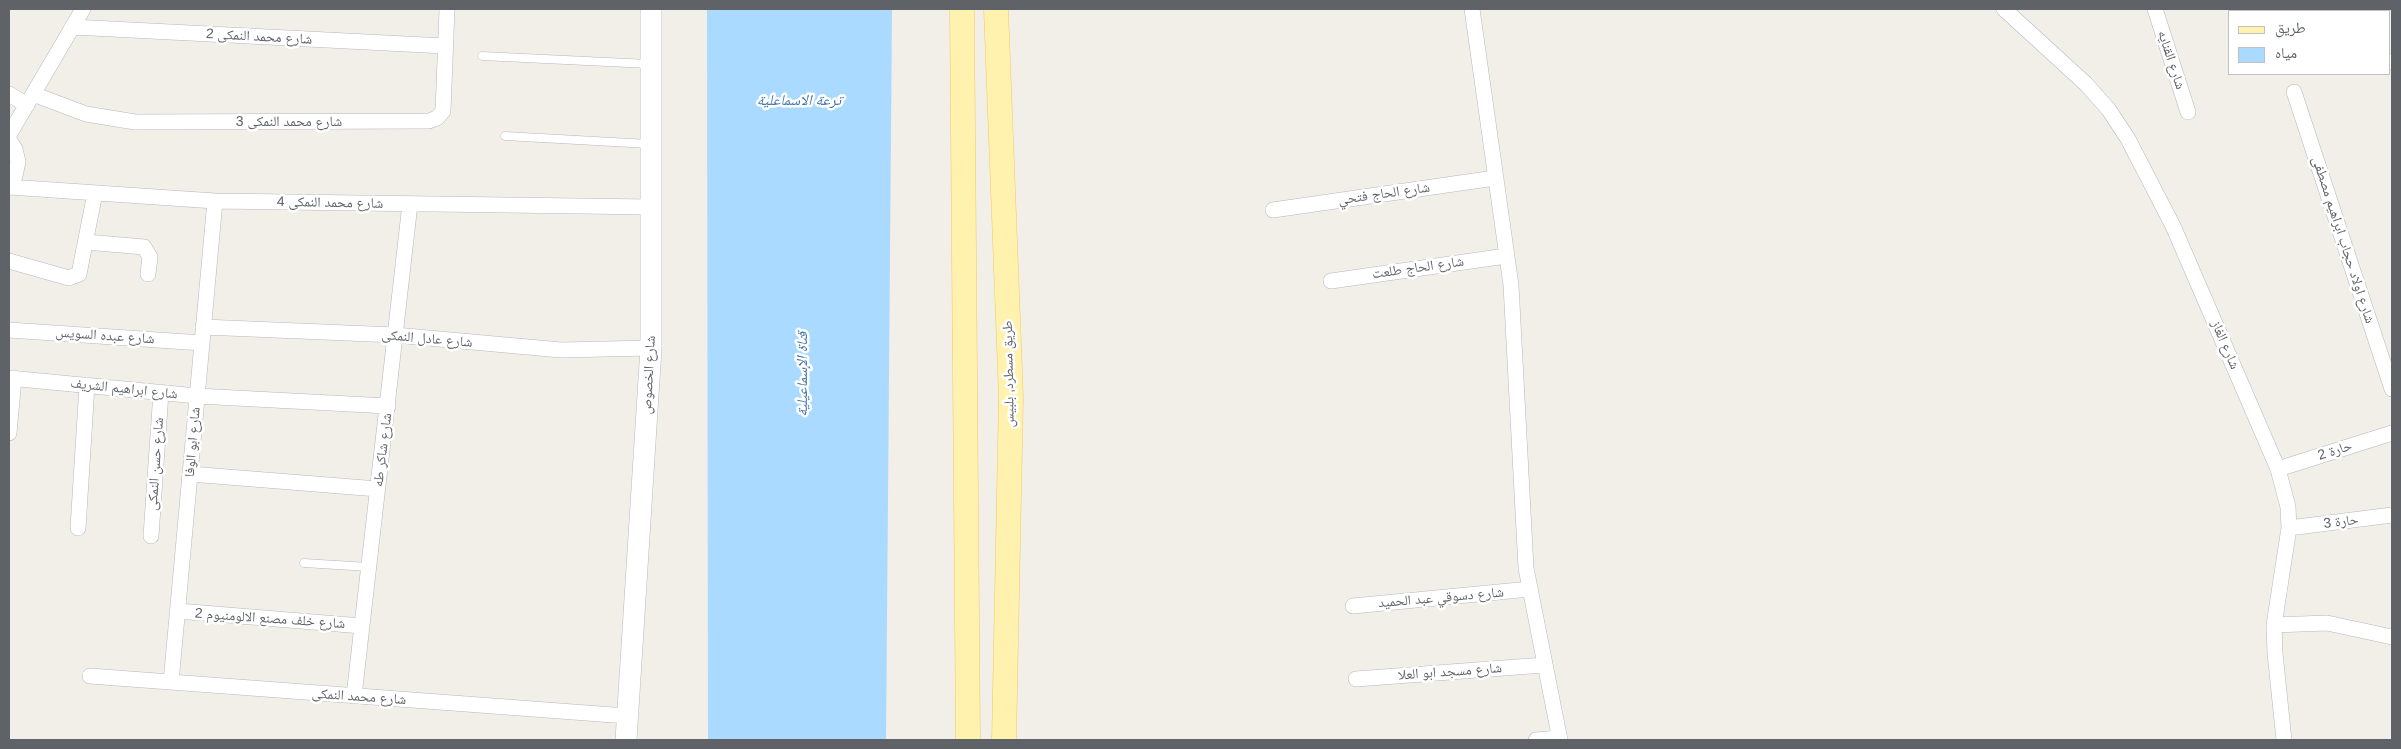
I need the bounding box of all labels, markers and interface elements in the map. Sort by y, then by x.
legend [2228,10,2391,75]
text: طريق [2275,19,2306,36]
street label: شارع محمد النمكى 2 [205,26,313,48]
street label: شارع القنايه [2154,28,2188,92]
text: مياه [2275,44,2297,61]
water label: ترعة الاسماعلية [757,92,841,110]
street label: شارع محمد النمكى 3 [236,114,342,130]
street label: شارع اولاد حجاب ابراهيم مصطفى [2308,154,2378,326]
street label: شارع الحاج فتحي [1337,179,1431,209]
street label: شارع محمد النمكى 4 [277,194,383,212]
street label: شارع الحاج طلعت [1371,253,1465,283]
street label: شارع الغاز [2207,318,2243,372]
street label: طريق مسطرد, بلبيس [1000,320,1018,428]
street label: شارع عبده السويس [55,324,155,348]
street label: شارع عادل النمكى [381,327,473,351]
water label: قناة الإسماعيلية [794,332,812,416]
street label: شارع الخصوص [639,335,659,415]
street label: شارع ابراهيم الشريف [70,375,178,403]
street label: شارع ابو الوفا [182,406,204,478]
street label: شارع شاكر طه [370,412,396,488]
street label: شارع حسن النمكى [144,417,168,511]
street label: حارة 2 [2316,438,2354,464]
street label: حارة 3 [2322,512,2360,532]
street label: شارع دسوقي عبد الحميد [1377,584,1505,612]
street label: شارع خلف مصنع الالومنيوم 2 [194,605,346,633]
street label: شارع مسجد ابو العلا [1397,660,1503,684]
street label: شارع محمد النمكى [311,685,407,709]

